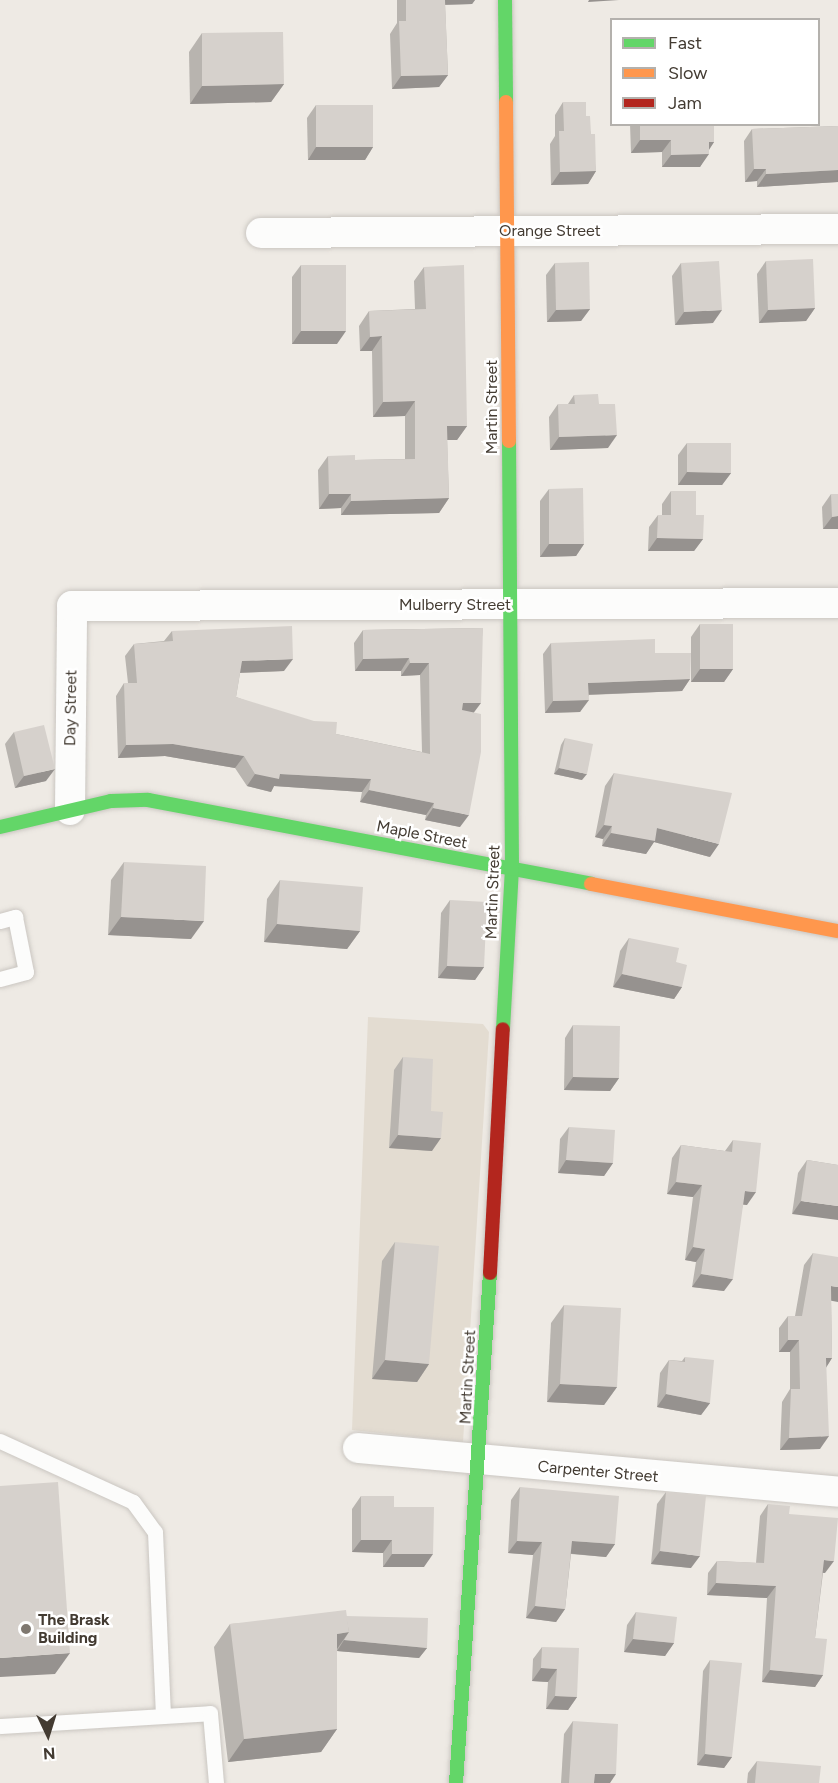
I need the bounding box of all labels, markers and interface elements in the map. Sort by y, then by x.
legend [610,18,820,126]
text: Fast [668,32,702,54]
text: Slow [668,62,707,84]
text: Jam [668,92,702,114]
street label: Orange Street [499,221,601,241]
street label: Martin Street [482,360,502,454]
street label: Mulberry Street [399,595,511,615]
street label: Day Street [61,670,81,746]
street label: Maple Street [375,817,469,853]
street label: Martin Street [482,844,504,940]
street label: Martin Street [456,1329,480,1425]
street label: Carpenter Street [537,1457,659,1487]
place label: The Brask Building [38,1610,110,1648]
marker: The Brask Building [19,1622,33,1636]
north arrow [18,1705,78,1765]
text: N [42,1744,56,1763]

